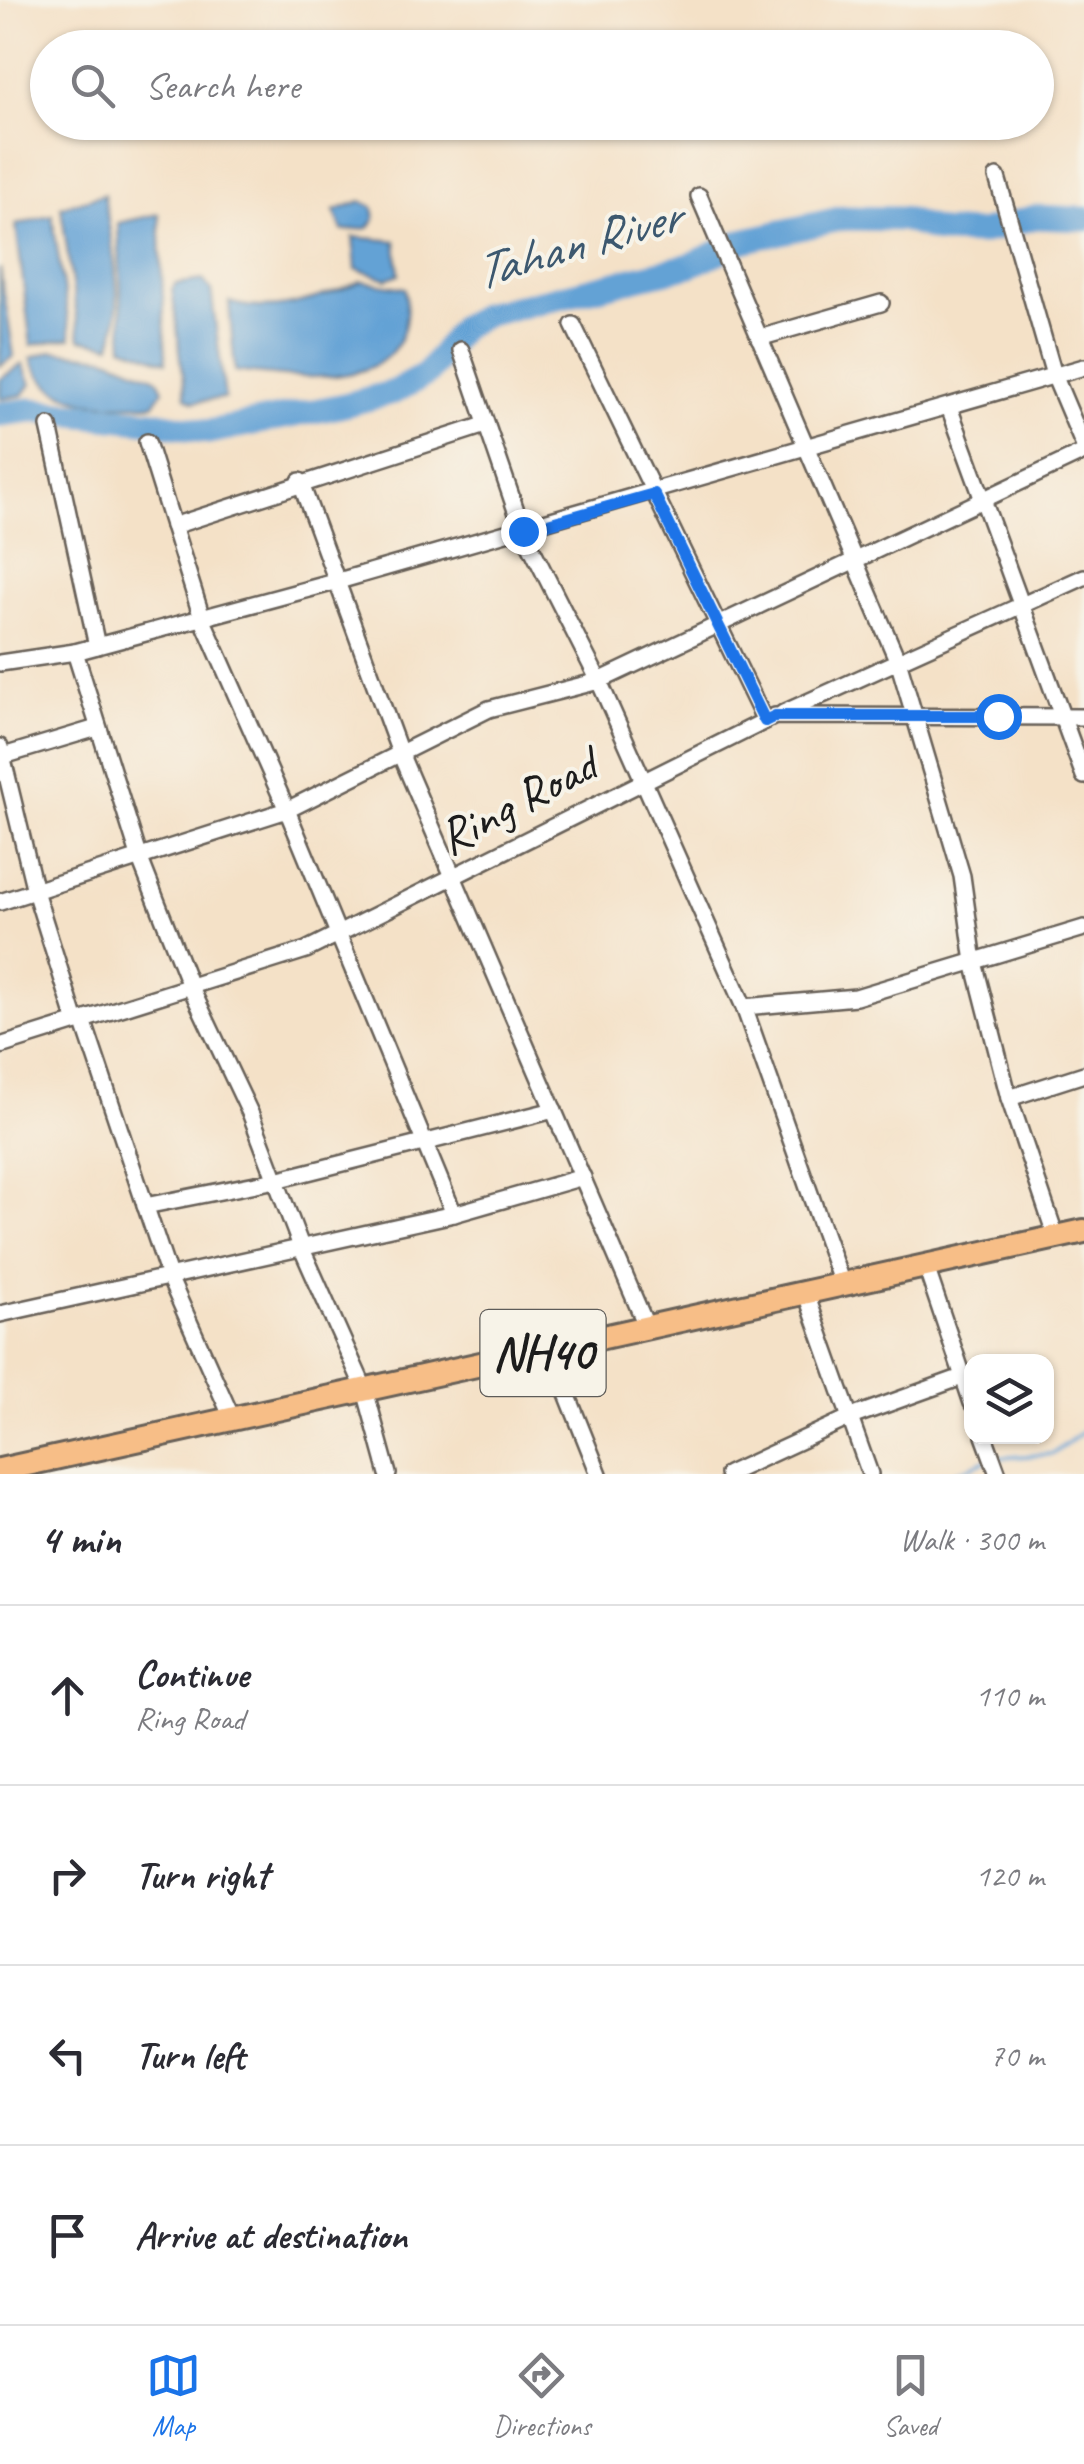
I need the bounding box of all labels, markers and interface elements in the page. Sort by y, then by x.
search box [30,30,1054,140]
icon: search [65,58,120,113]
text: Search here [145,62,300,109]
water label: Tahan River [465,181,696,305]
route end [501,509,547,555]
route start [976,694,1022,740]
street label: Ring Road [427,730,613,869]
road number: NH40 [480,1310,606,1396]
map controls [964,1354,1054,1444]
button: layers [964,1354,1054,1444]
text: 4 min [40,1513,120,1566]
text: Walk · 300 m [900,1519,1044,1560]
text: Continue [135,1651,249,1698]
icon: ahead [40,1668,95,1723]
text: 110 m [975,1675,1044,1716]
text: Ring Road [135,1698,245,1739]
icon: right [40,1848,95,1903]
text: Turn right [135,1852,269,1899]
text: 120 m [975,1855,1044,1896]
icon: left [40,2028,95,2083]
text: Turn left [135,2032,245,2079]
text: 70 m [990,2035,1044,2076]
icon: arrive [40,2208,95,2263]
text: Arrive at destination [135,2212,407,2259]
tab: Map [146,2348,201,2443]
tab: Directions [493,2348,591,2443]
tab: Saved [883,2348,938,2443]

